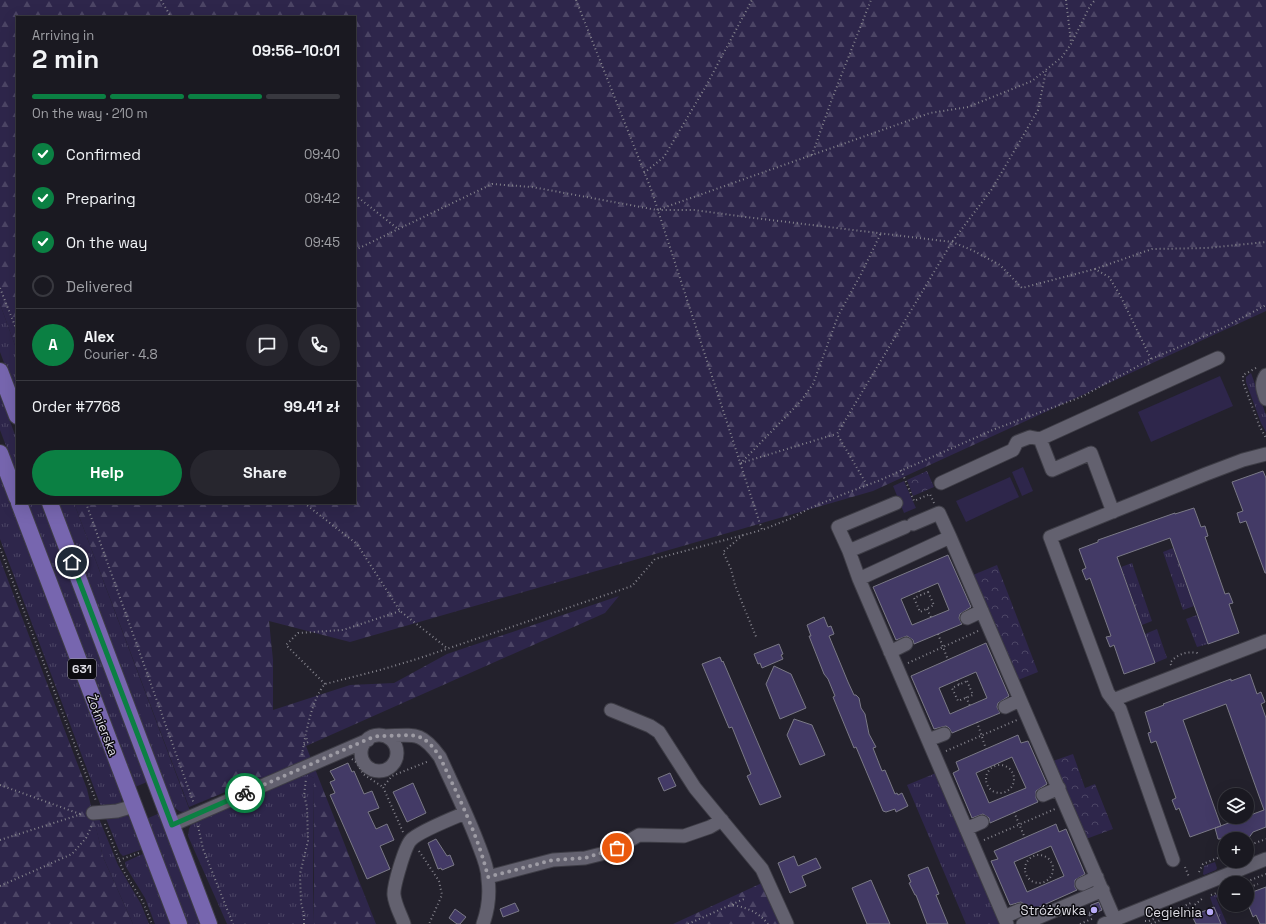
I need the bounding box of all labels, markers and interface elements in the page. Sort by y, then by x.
text: Arriving in [32,27,94,44]
text: 09:56–10:01 [252,41,340,60]
text: 2 min [32,42,99,76]
text: On the way · 210 m [32,105,148,122]
icon: check [32,143,54,165]
text: Confirmed [66,145,141,164]
text: 09:40 [304,146,340,163]
icon: check [32,187,54,209]
text: Preparing [66,189,136,208]
text: 09:42 [304,190,340,207]
icon: check [32,231,54,253]
text: On the way [66,233,147,252]
text: 09:45 [305,234,340,251]
text: Delivered [66,277,133,296]
button: chat [246,324,288,366]
button: phone [298,324,340,366]
text: Alex [84,327,115,346]
text: A [48,335,58,354]
text: Courier · 4.8 [84,346,158,363]
text: Order #7768 [32,397,120,416]
text: 99.41 zł [284,397,340,416]
button: Help [32,450,182,496]
button: Share [190,450,340,496]
pin [55,545,89,579]
icon: home [61,551,83,573]
road number: 631 [68,659,96,679]
street label: Żołnierska [83,692,122,759]
courier [225,773,265,813]
icon: bike [234,782,256,804]
map controls [1218,788,1254,912]
button: layers [1218,788,1254,824]
pin [600,831,634,865]
button: + [1218,832,1254,868]
icon: bag [606,837,628,859]
button: − [1218,876,1254,912]
place label: Stróżówka [1020,902,1087,919]
place label: Cegielnia [1145,904,1203,921]
marker: Stróżówka [1089,905,1099,915]
marker: Cegielnia [1205,907,1215,917]

